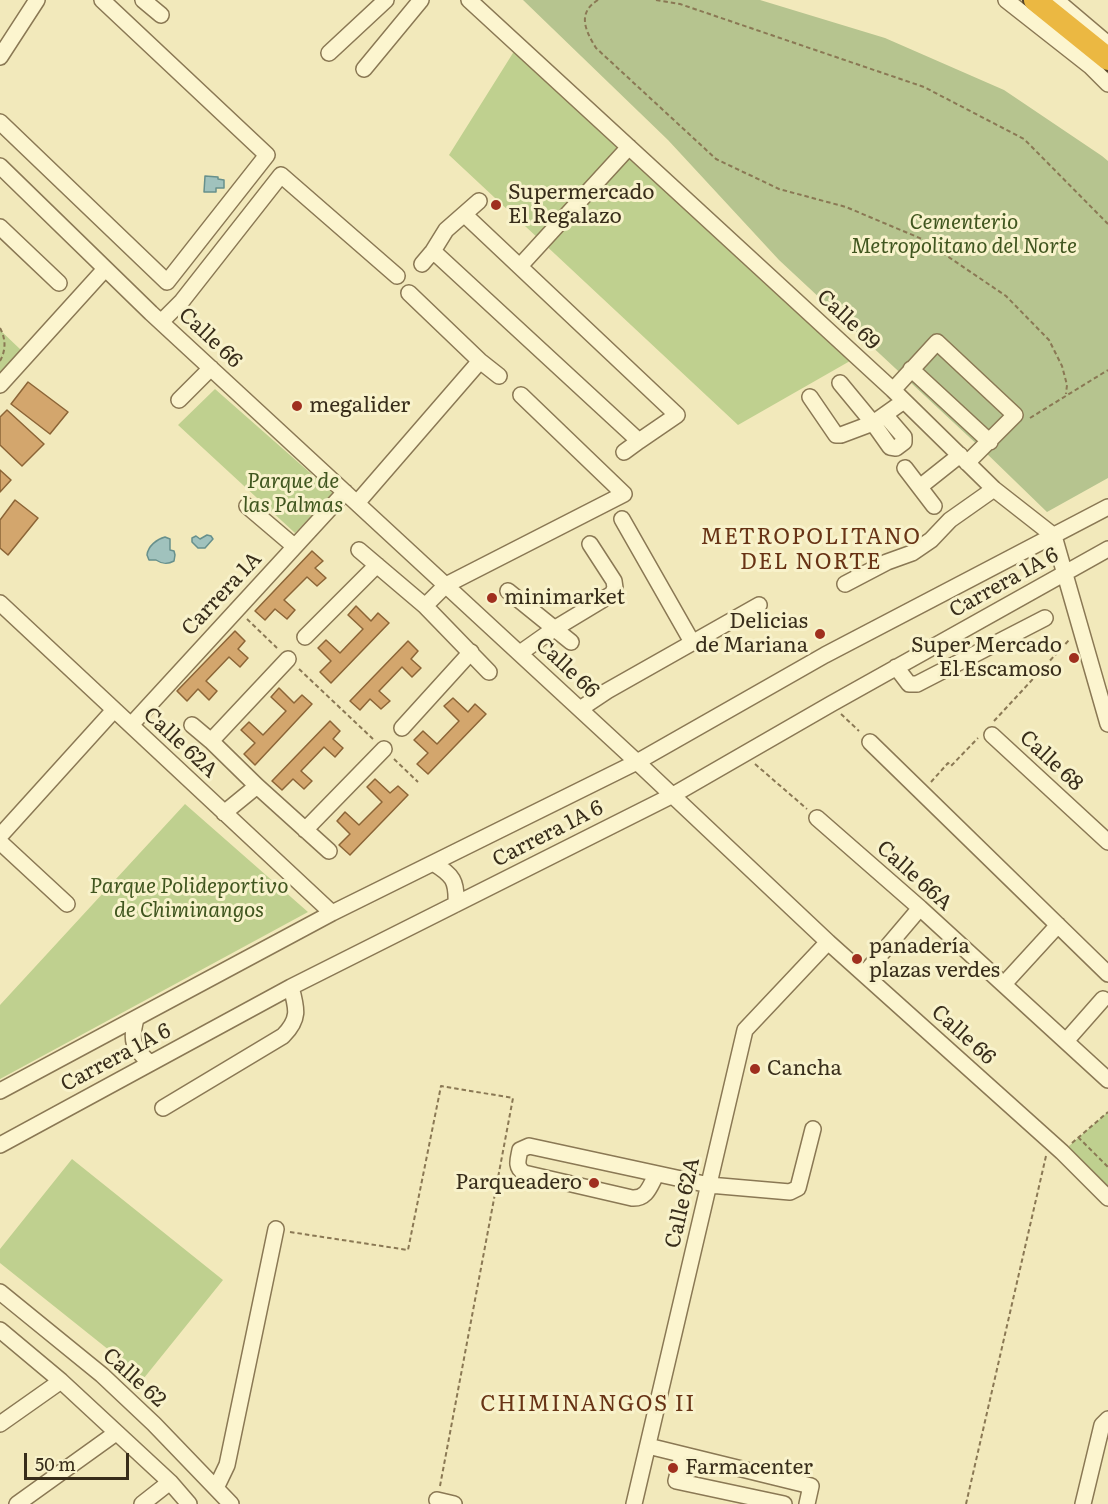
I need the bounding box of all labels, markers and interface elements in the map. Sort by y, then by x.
place label: Supermercado El Regalazo [508,180,655,230]
marker: Supermercado El Regalazo [489,198,503,212]
park label: Cementerio Metropolitano del Norte [851,210,1077,260]
street label: Calle 69 [811,285,885,355]
street label: Calle 66 [173,302,247,374]
place label: megalider [309,393,410,419]
marker: megalider [290,399,304,413]
park label: Parque de las Palmas [243,469,343,519]
district label: METROPOLITANO DEL NORTE [700,525,922,576]
street label: Carrera 1A 6 [945,543,1063,623]
street label: Carrera 1A [177,547,267,641]
place label: minimarket [504,585,625,611]
marker: minimarket [485,591,499,605]
place label: Delicias de Mariana [695,609,808,659]
marker: Delicias de Mariana [813,627,827,641]
street label: Calle 66 [530,632,604,704]
place label: Super Mercado El Escamoso [911,633,1062,683]
marker: Super Mercado El Escamoso [1067,651,1081,665]
street label: Calle 62A [138,702,222,784]
street label: Calle 68 [1014,725,1088,797]
street label: Carrera 1A 6 [488,795,608,873]
street label: Calle 66A [871,836,957,916]
park label: Parque Polideportivo de Chiminangos [90,874,288,924]
place label: panadería plazas verdes [869,934,1000,984]
marker: panadería plazas verdes [850,952,864,966]
street label: Calle 66 [926,1000,1000,1070]
street label: Carrera 1A 6 [57,1019,175,1097]
place label: Cancha [767,1056,842,1082]
marker: Cancha [748,1062,762,1076]
street label: Calle 62A [660,1155,706,1251]
place label: Parqueadero [455,1170,582,1196]
marker: Parqueadero [587,1176,601,1190]
street label: Calle 62 [97,1343,171,1413]
district label: CHIMINANGOS II [480,1392,696,1418]
scale bar [27,1441,132,1479]
text: 50 m [35,1450,76,1477]
place label: Farmacenter [685,1455,813,1481]
marker: Farmacenter [666,1461,680,1475]

